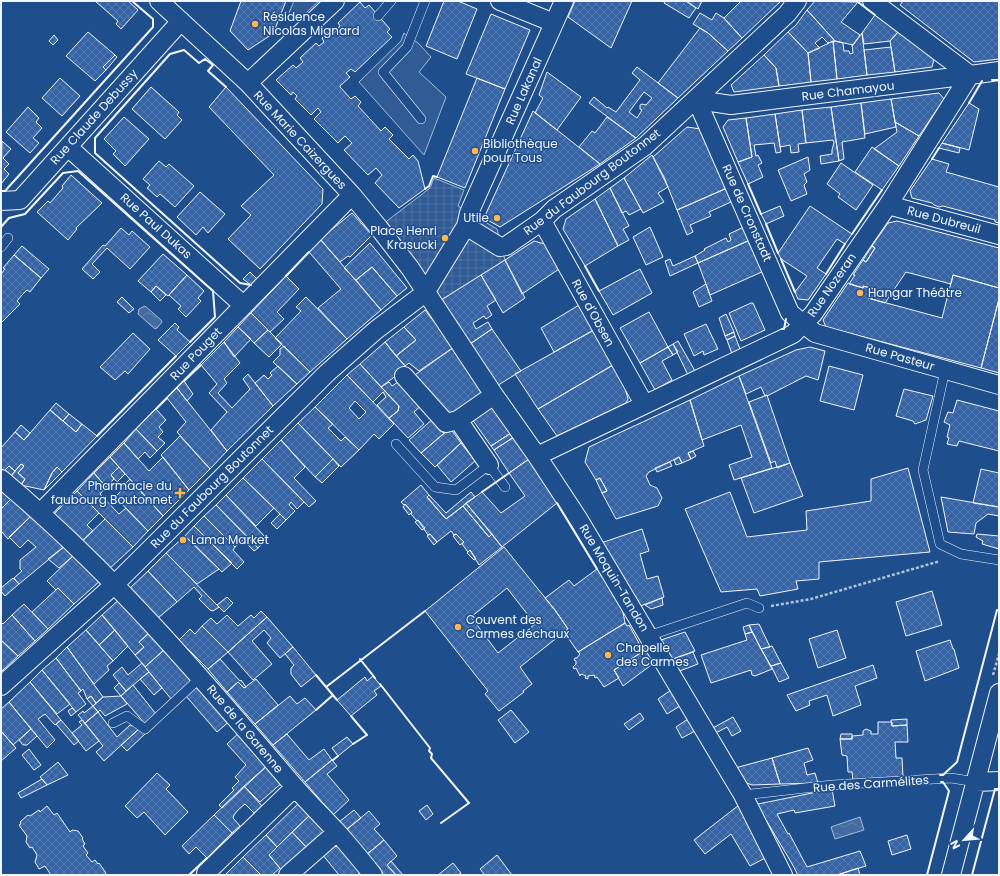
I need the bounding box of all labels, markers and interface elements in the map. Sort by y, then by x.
place label: Résidence Nicolas Mignard [263,8,360,39]
marker: Résidence Nicolas Mignard [250,19,260,29]
street label: Rue Lakanal [501,54,546,127]
street label: Rue Claude Debussy [46,65,141,168]
street label: Rue Chamayou [801,76,895,105]
street label: Rue Marie Caizergues [250,87,351,193]
street label: Rue du Faubourg Boutonnet [520,124,664,239]
place label: Bibliothèque pour Tous [483,135,558,166]
marker: Bibliothèque pour Tous [470,146,480,156]
street label: Rue de Cronstadt [718,162,777,264]
street label: Rue Paul Dukas [117,189,196,262]
street label: Rue Dubreuil [906,202,983,237]
place label: Utile [463,209,489,226]
marker: Utile [492,213,502,223]
place label: Place Henri Krasucki [370,222,437,253]
marker: Place Henri Krasucki [440,233,450,243]
street label: Rue Nozeran [803,249,860,320]
street label: Rue d'Obsen [568,276,619,349]
place label: Hangar Théâtre [868,284,962,301]
marker: Hangar Théâtre [855,288,865,298]
street label: Rue Pouget [166,323,225,384]
street label: Rue Pasteur [864,339,937,375]
street label: Rue du Faubourg Boutonnet [146,421,277,552]
place label: Pharmacie du faubourg Boutonnet [51,477,172,508]
marker: Pharmacie du faubourg Boutonnet [175,488,185,498]
street label: Rue Moquin-Tandon [576,521,653,635]
place label: Lama Market [191,531,269,548]
marker: Lama Market [178,535,188,545]
place label: Couvent des Carmes déchaux [466,611,569,642]
marker: Couvent des Carmes déchaux [453,622,463,632]
place label: Chapelle des Carmes [616,639,689,670]
marker: Chapelle des Carmes [603,650,613,660]
street label: Rue de la Garenne [203,681,288,777]
street label: Rue des Carmélites [812,771,930,796]
north arrow [944,820,984,860]
text: N [946,837,964,852]

